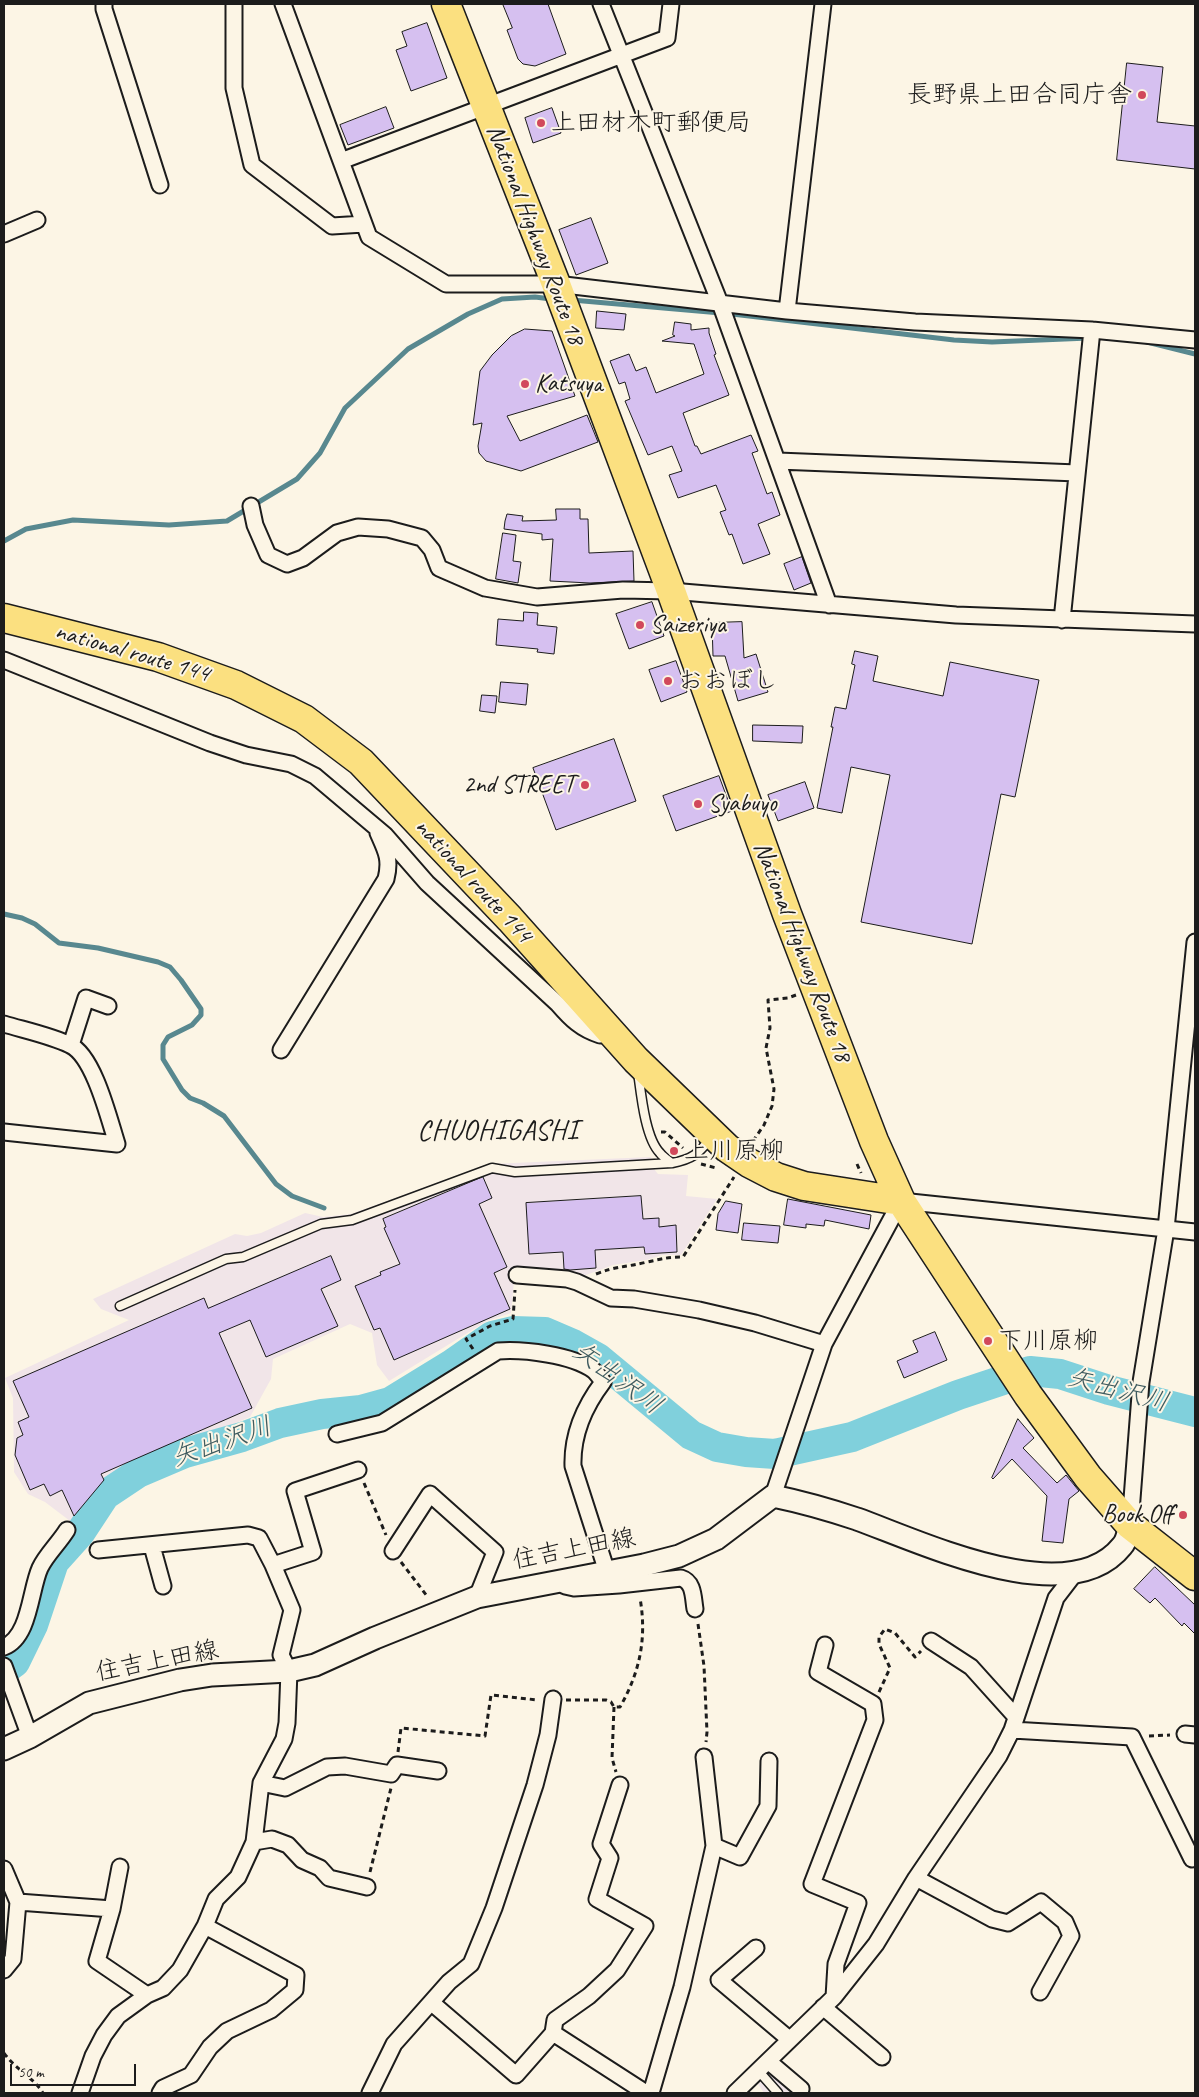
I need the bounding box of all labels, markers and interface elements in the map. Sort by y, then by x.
place label: 長野県上田合同庁舎 [907,80,1132,110]
marker: 長野県上田合同庁舎 [1136,89,1148,101]
place label: 上田材木町郵便局 [551,108,751,138]
marker: 上田材木町郵便局 [535,117,547,129]
street label: National Highway Route 18 [479,121,591,349]
place label: Katsuya [535,369,602,399]
marker: Katsuya [519,378,531,390]
place label: Saizeriya [650,610,726,640]
street label: national route 144 [51,617,213,689]
marker: Saizeriya [634,619,646,631]
place label: おおぼし [678,666,778,696]
marker: おおぼし [662,675,674,687]
place label: 2nd STREET [463,770,575,800]
marker: 2nd STREET [579,779,591,791]
place label: Syabuyo [708,789,776,819]
marker: Syabuyo [692,798,704,810]
street label: national route 144 [408,812,538,950]
street label: National Highway Route 18 [746,838,858,1066]
district label: CHUOHIGASHI [416,1115,580,1149]
place label: 上川原柳 [684,1136,784,1166]
marker: 上川原柳 [668,1145,680,1157]
place label: 下川原柳 [998,1326,1098,1356]
marker: 下川原柳 [982,1335,994,1347]
water label: 矢出沢川 [566,1336,668,1422]
water label: 矢出沢川 [1064,1362,1172,1420]
water label: 矢出沢川 [168,1411,276,1475]
place label: Book Off [1102,1500,1173,1530]
marker: Book Off [1177,1509,1189,1521]
street label: 住吉上田線 [510,1523,638,1577]
street label: 住吉上田線 [93,1635,221,1689]
scale bar [12,2054,139,2086]
text: 50 m [18,2063,44,2082]

